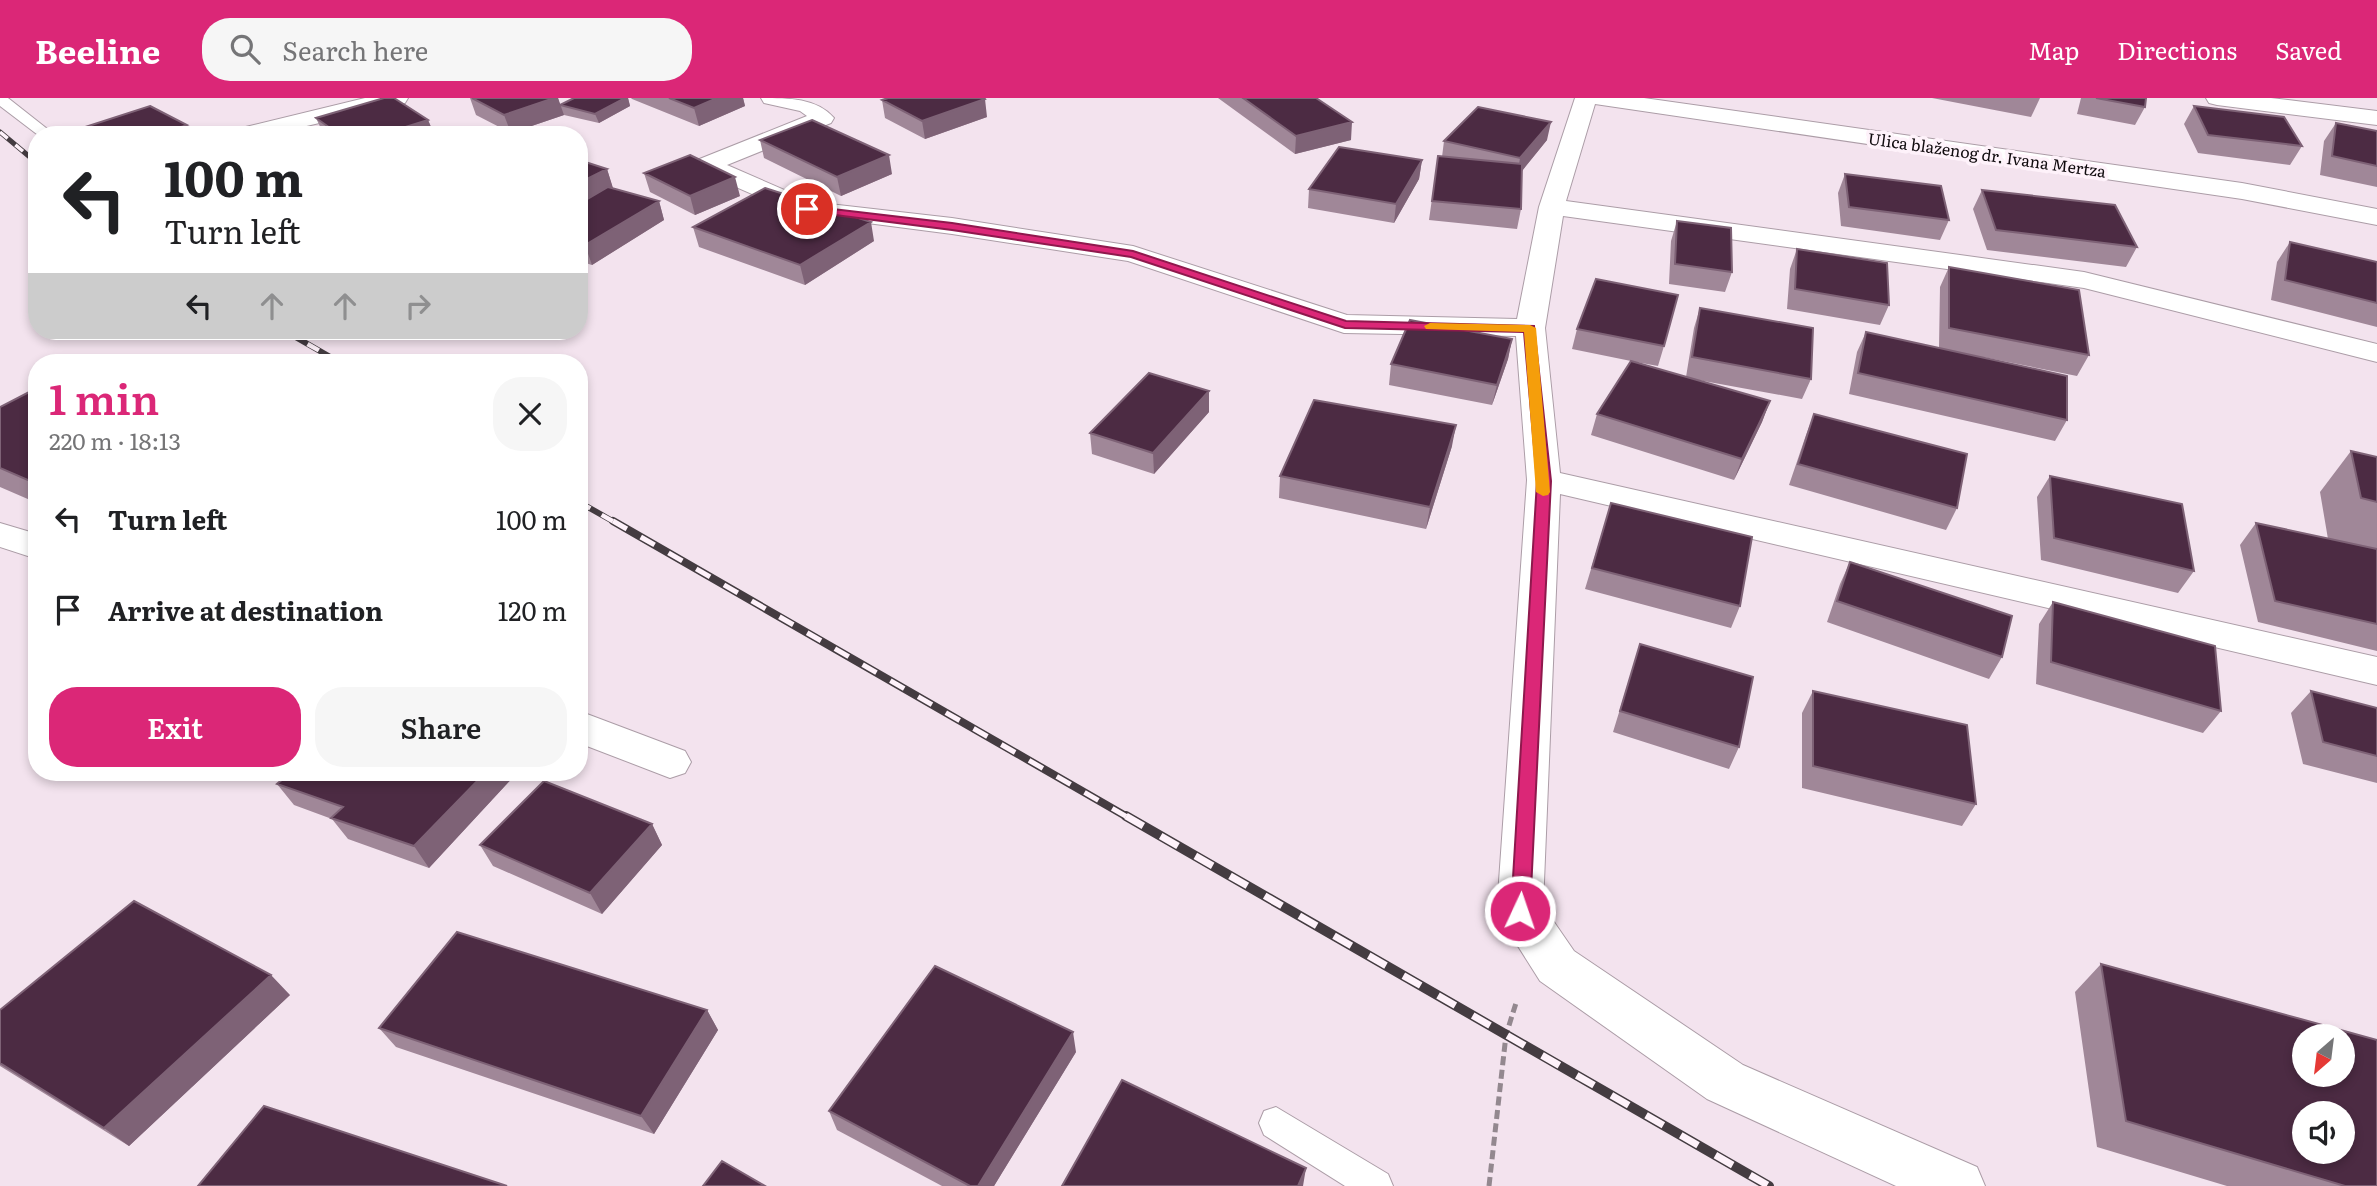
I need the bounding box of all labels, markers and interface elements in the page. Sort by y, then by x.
search box [202,18,692,81]
text: Beeline [35,25,160,74]
icon: search [226,30,264,68]
text: Search here [282,30,428,69]
text: Map [2028,32,2079,67]
text: Directions [2117,32,2237,67]
text: Saved [2275,32,2342,67]
street label: Ulica blaženog dr. Ivana Mertza [1867,125,2108,183]
text: 100 m [164,139,303,212]
icon: left [49,154,140,245]
pin [777,179,837,239]
icon: arrive [788,190,826,228]
text: Turn left [164,206,301,254]
icon: left [180,287,218,325]
icon: ahead [253,287,291,325]
icon: ahead [326,287,364,325]
icon: right [399,287,437,325]
text: 1 min [49,366,159,428]
button: close [493,377,567,451]
text: 220 m · 18:13 [49,423,181,457]
text: Turn left [108,499,227,538]
text: 100 m [496,499,567,538]
icon: left [49,500,87,538]
text: Arrive at destination [108,590,383,629]
text: 120 m [498,590,567,629]
icon: arrive [49,591,87,629]
button: Exit [49,687,301,767]
button: Share [315,687,567,767]
position arrow [1483,874,1557,948]
north arrow [2292,1024,2356,1087]
map controls [2292,1024,2355,1164]
button: sound [2292,1101,2355,1164]

